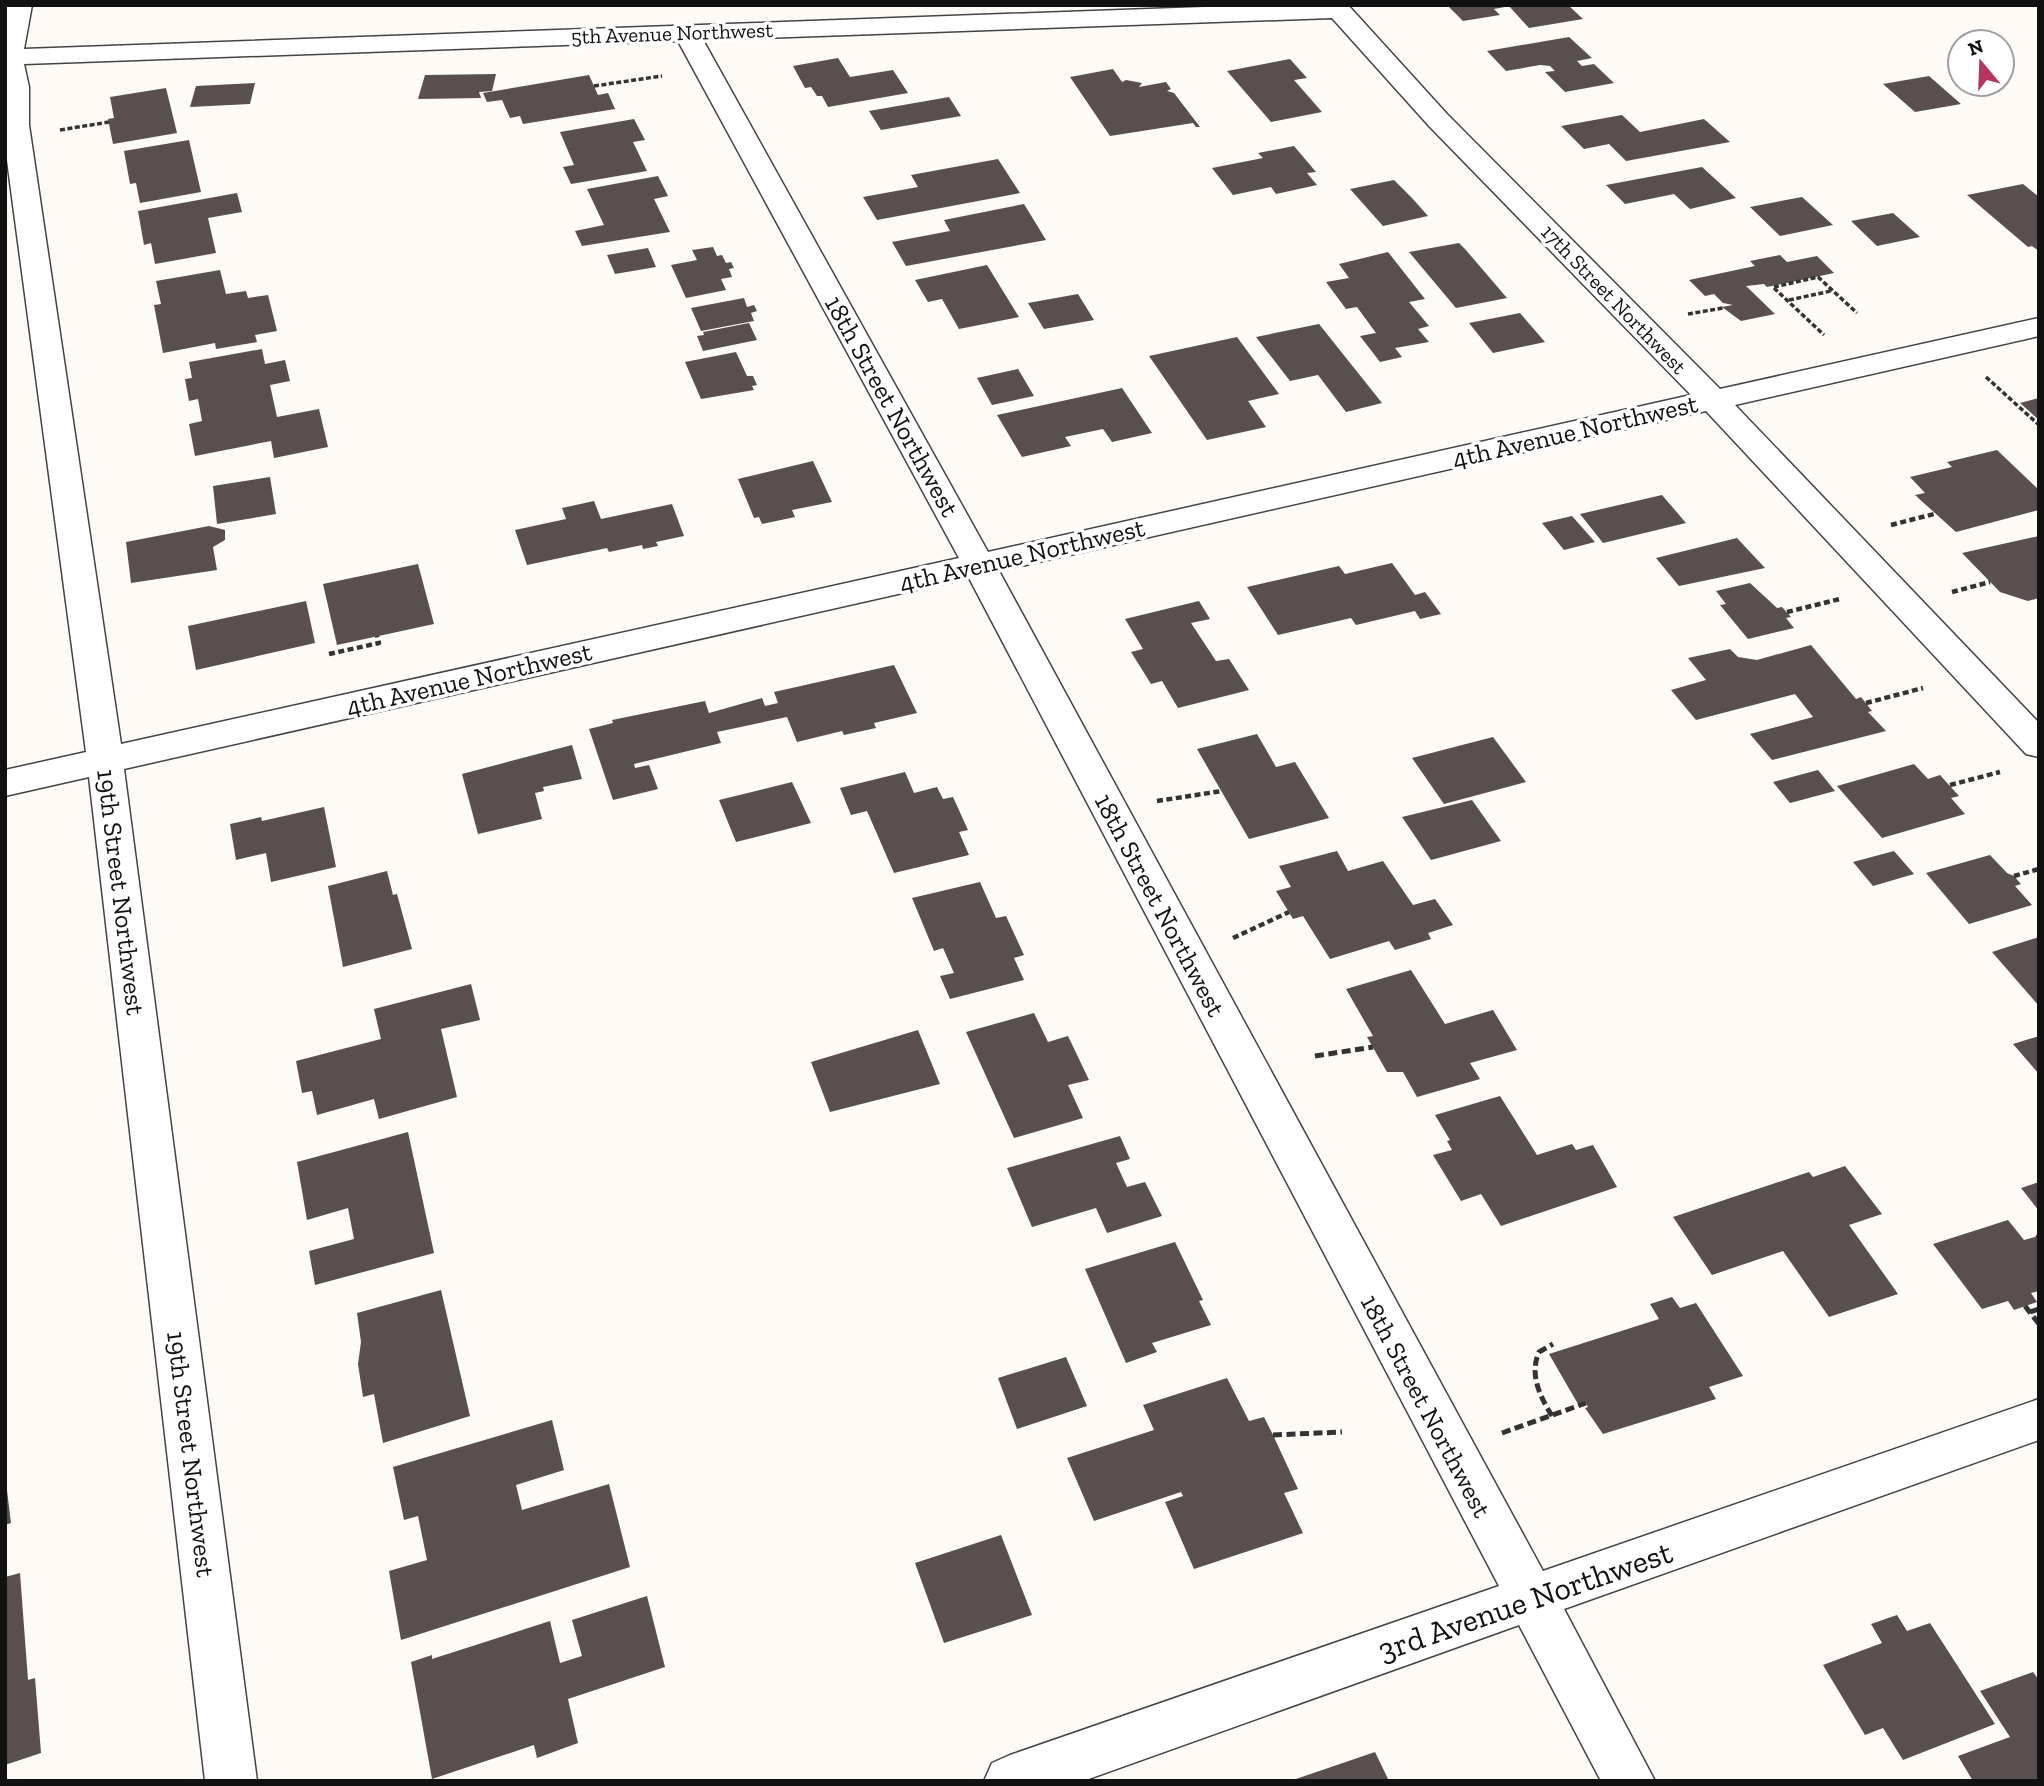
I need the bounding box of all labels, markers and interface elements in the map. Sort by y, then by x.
street label: 5th Avenue Northwest [571,17,774,49]
north arrow [1946,28,2016,98]
text: N [1965,34,1986,61]
street label: 17th Street Northwest [1536,219,1692,379]
street label: 18th Street Northwest [818,290,966,522]
street label: 4th Avenue Northwest [1449,387,1701,475]
street label: 4th Avenue Northwest [896,511,1148,599]
street label: 4th Avenue Northwest [343,635,595,723]
street label: 19th Street Northwest [90,767,152,1017]
street label: 18th Street Northwest [1088,788,1232,1022]
street label: 18th Street Northwest [1354,1289,1498,1523]
street label: 19th Street Northwest [160,1329,222,1579]
street label: 3rd Avenue Northwest [1373,1533,1677,1669]

